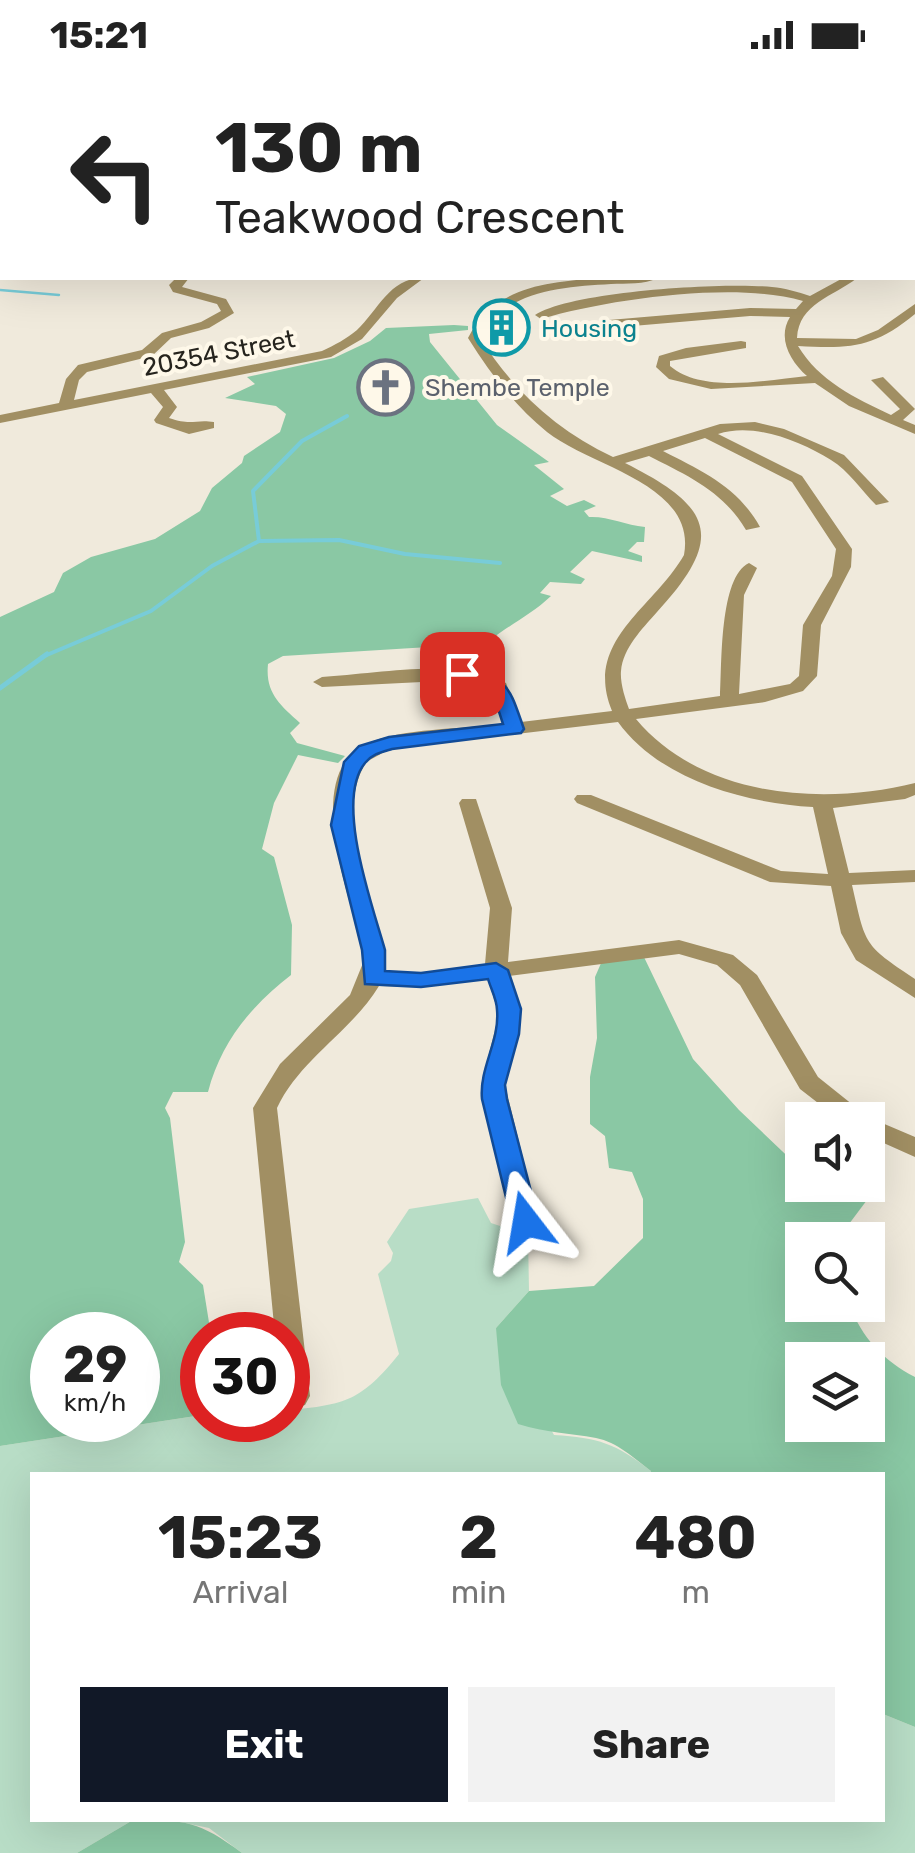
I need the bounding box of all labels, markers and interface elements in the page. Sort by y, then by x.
text: 15:21 [50,12,148,58]
text: 130 m [215,107,423,190]
icon: left [50,110,180,240]
text: Teakwood Crescent [215,191,624,244]
building icon: Housing [472,298,532,358]
place label: Housing [541,314,637,343]
street label: 20354 Street [140,324,298,382]
church icon: Shembe Temple [356,357,416,417]
place label: Shembe Temple [425,373,610,402]
pin [420,632,505,717]
icon: arrive [435,647,490,702]
map controls [785,1102,885,1442]
button: sound [785,1102,885,1202]
position arrow [474,1170,578,1274]
button: search [785,1222,885,1322]
speed limit sign: 30 [180,1312,310,1442]
text: 29 [63,1335,127,1395]
button: layers [785,1342,885,1442]
text: km/h [64,1388,126,1417]
text: 15:23 [158,1502,323,1573]
text: 2 [459,1502,498,1573]
text: 480 [634,1502,757,1573]
text: Arrival [192,1573,288,1611]
text: min [451,1573,506,1611]
text: m [681,1573,710,1611]
button: Exit [80,1687,448,1802]
button: Share [468,1687,835,1802]

